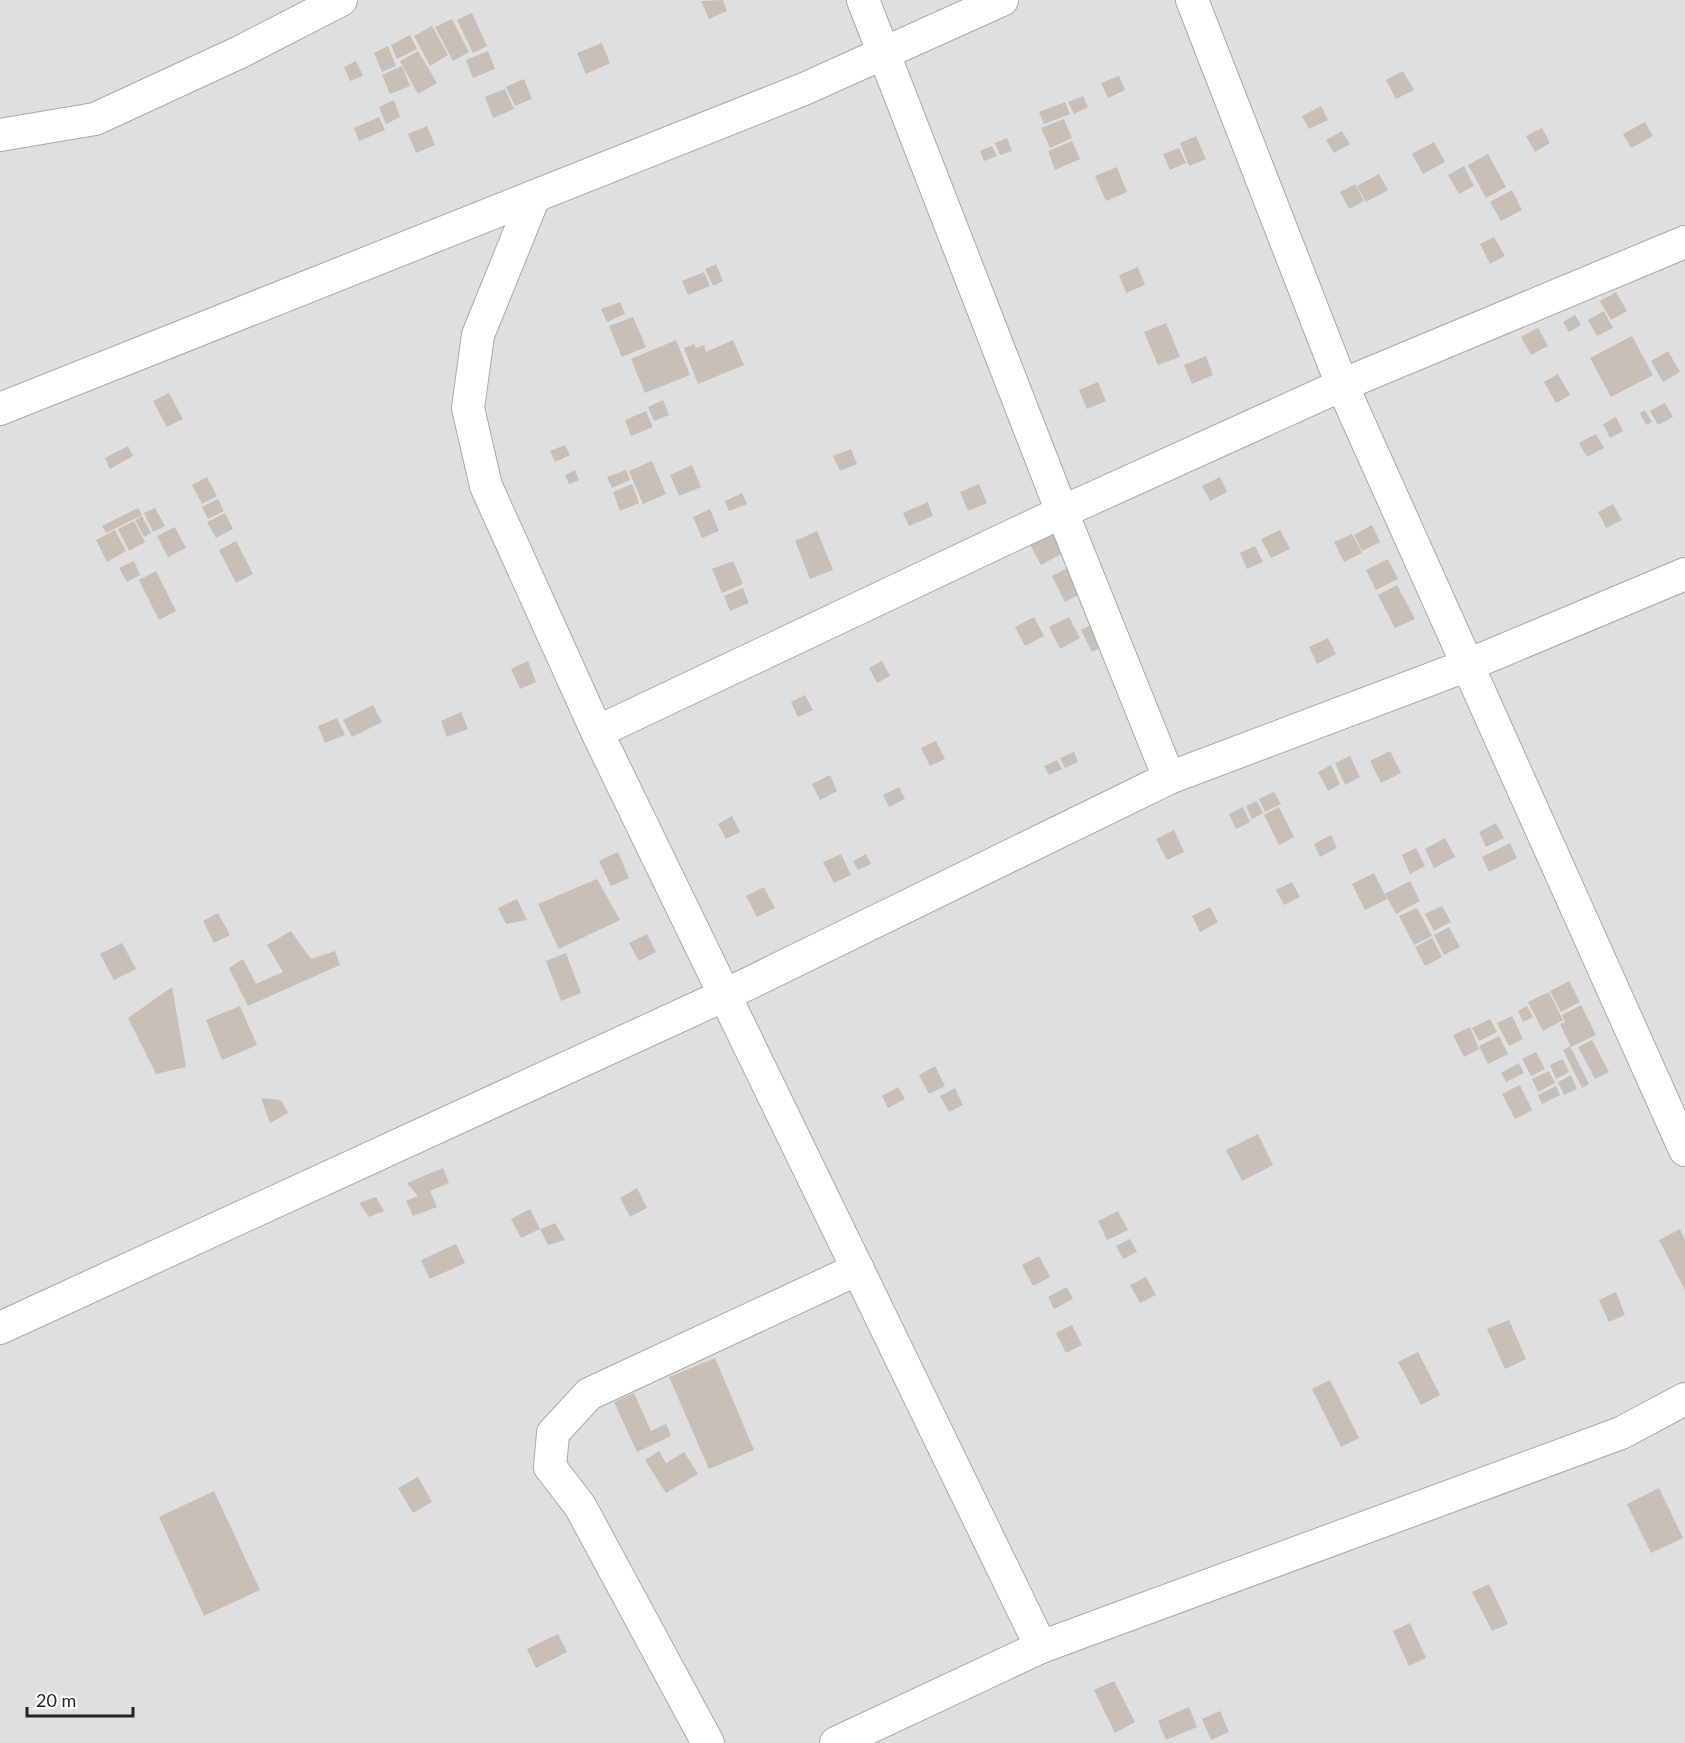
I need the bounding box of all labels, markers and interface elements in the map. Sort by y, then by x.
scale bar [27,1680,134,1718]
text: 20 m [36,1689,76,1711]

